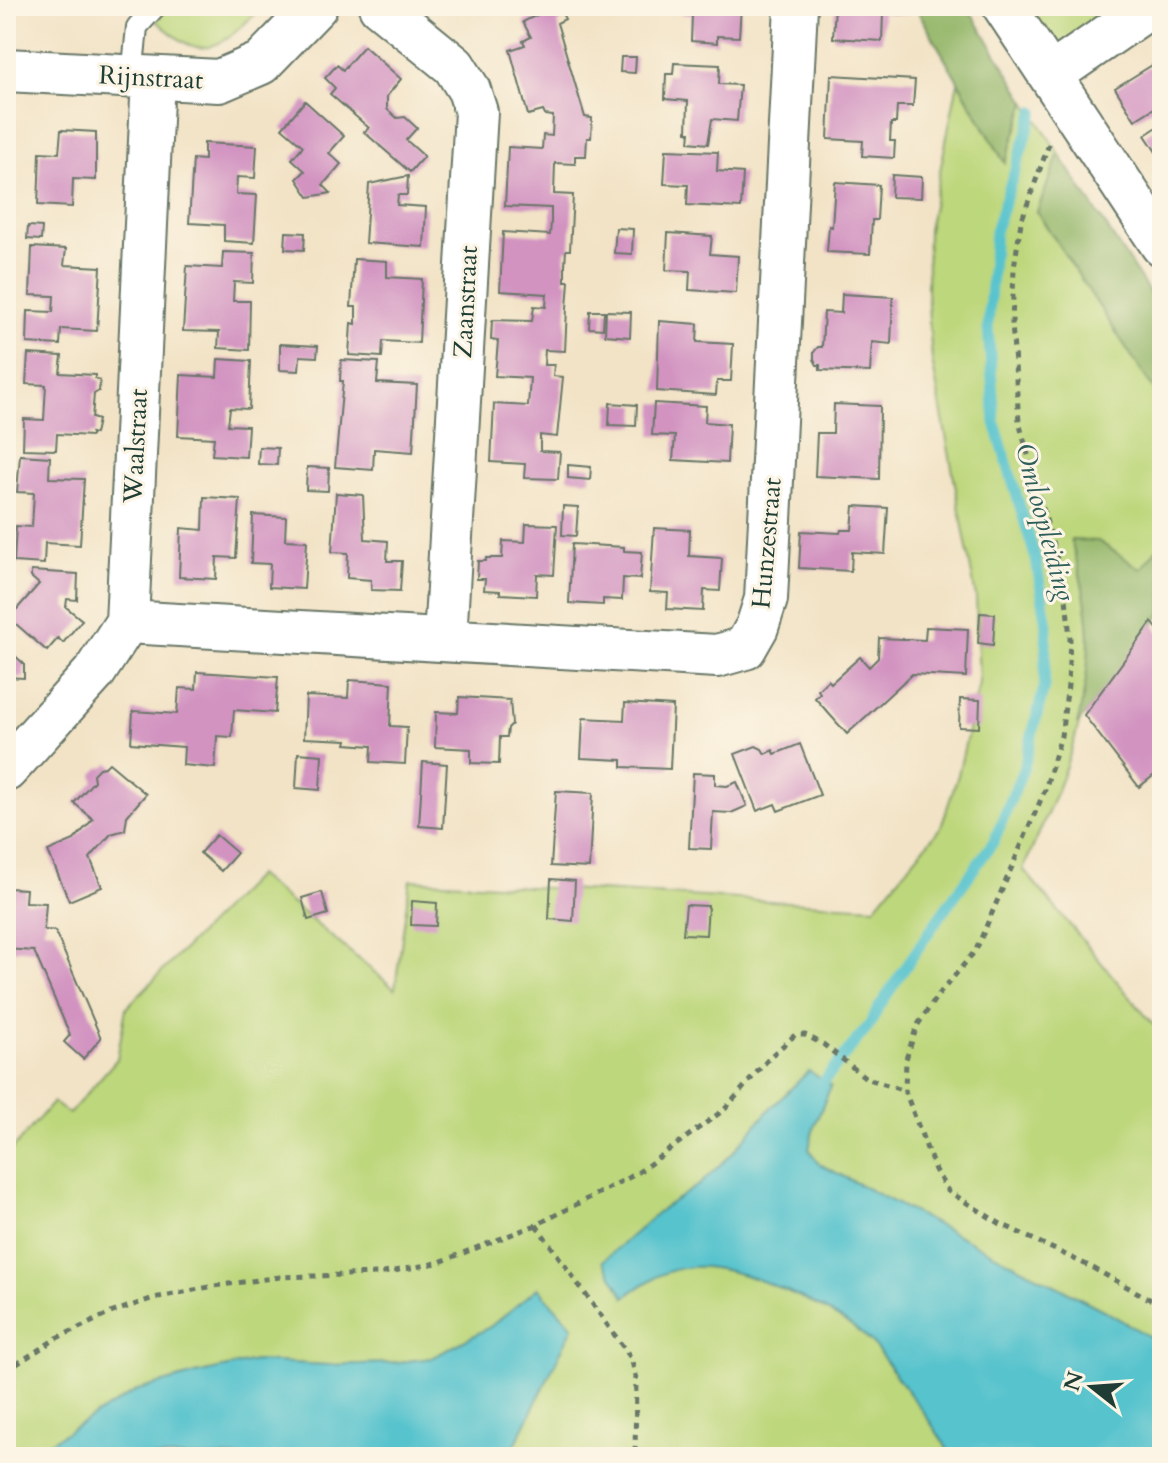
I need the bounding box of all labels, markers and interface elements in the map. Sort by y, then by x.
street label: Rijnstraat [98,57,204,98]
street label: Zaanstraat [445,245,486,359]
street label: Waalstraat [115,388,156,505]
water label: Omloopleiding [1006,439,1085,606]
street label: Hunzestraat [743,476,790,610]
north arrow [1052,1347,1132,1427]
text: N [1057,1368,1091,1395]

